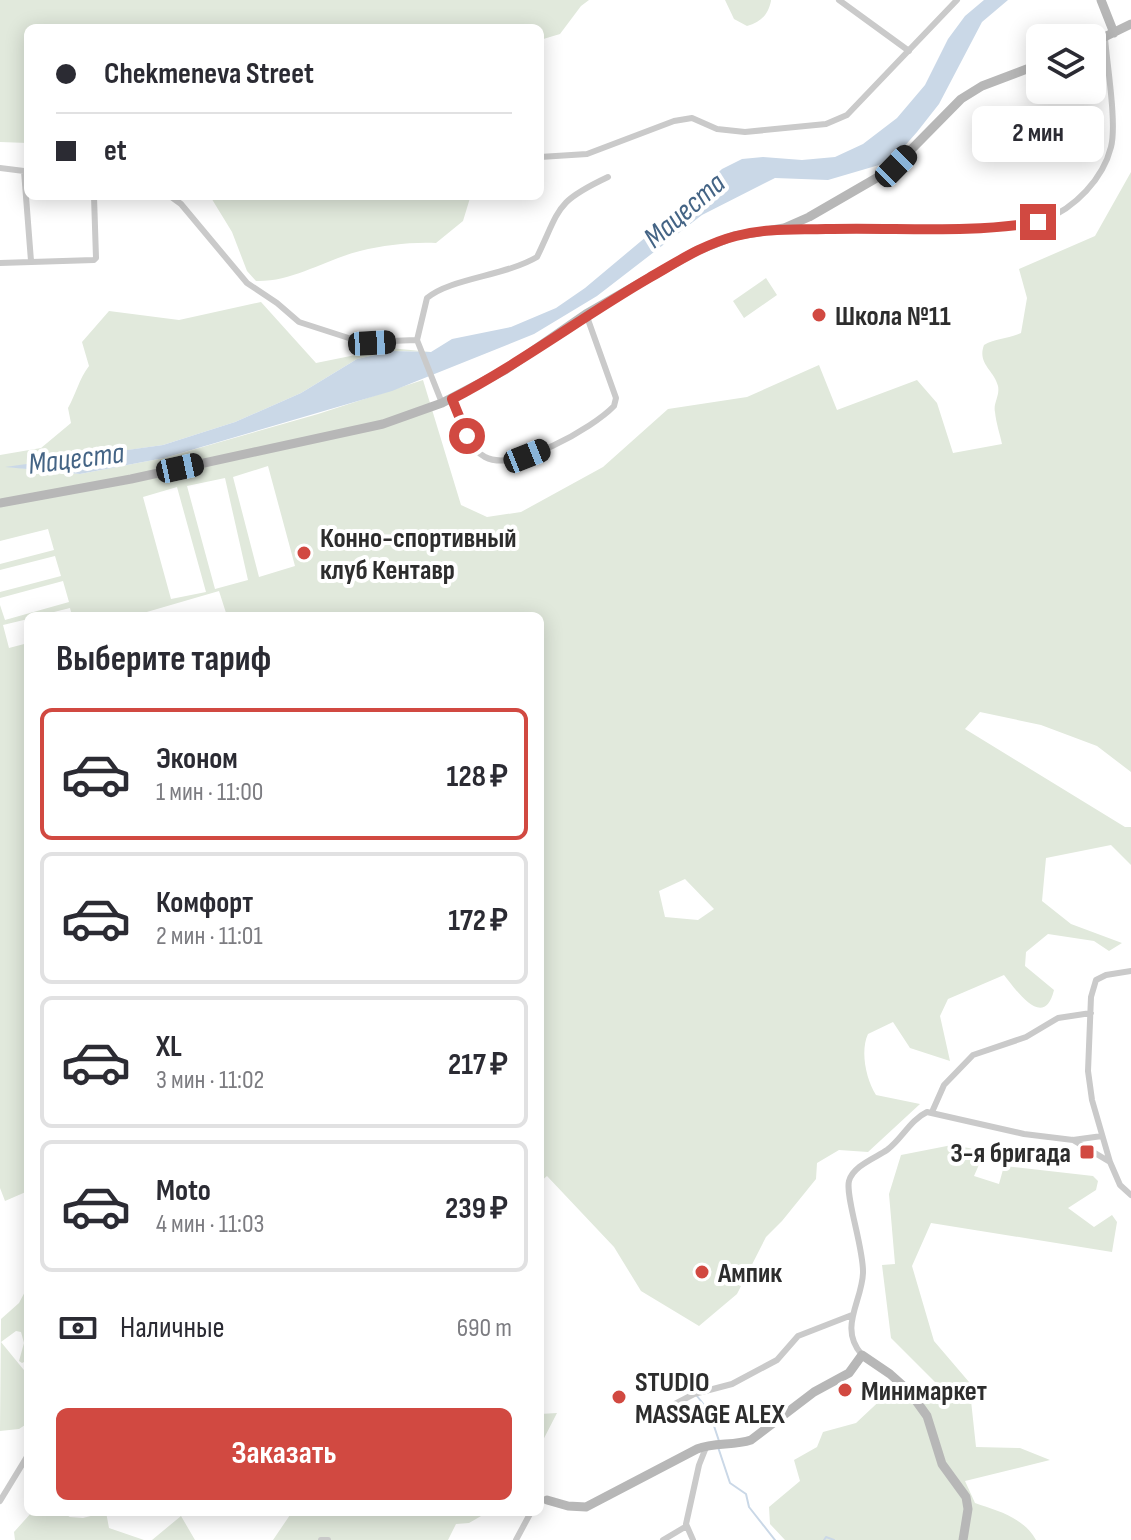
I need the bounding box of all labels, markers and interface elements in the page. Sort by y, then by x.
map controls [1026,24,1106,104]
button: layers [1026,24,1106,104]
text: Chekmeneva Street [104,56,314,92]
callout: 2 мин [972,106,1104,162]
text: 2 мин [1012,118,1064,149]
text: et [104,133,127,169]
car [871,141,921,191]
water label: Мацеста [637,166,733,256]
route end [1020,204,1056,240]
place label: Школа №11 [835,300,951,333]
marker: Школа №11 [810,306,828,324]
car [347,330,397,356]
route start [449,418,485,454]
water label: Мацеста [26,435,126,483]
car [500,436,554,476]
car [154,451,206,485]
place label: Конно-спортивный клуб Кентавр [320,522,517,587]
marker: Конно-спортивный клуб Кентавр [295,544,313,562]
text: Выберите тариф [56,638,271,681]
icon: car [60,738,132,810]
text: Эконом [156,741,238,777]
text: 128 ₽ [446,759,508,795]
text: 1 мин · 11:00 [156,777,263,808]
icon: car [60,882,132,954]
text: Комфорт [156,885,253,921]
text: 172 ₽ [448,903,508,939]
text: 2 мин · 11:01 [156,921,263,952]
icon: car [60,1026,132,1098]
text: XL [156,1029,182,1065]
text: 217 ₽ [448,1047,508,1083]
text: 3 мин · 11:02 [156,1065,264,1096]
place label: 3-я бригада [950,1137,1071,1170]
marker: 3-я бригада [1078,1143,1096,1161]
icon: car [60,1170,132,1242]
text: Moto [156,1173,211,1209]
text: 239 ₽ [445,1191,508,1227]
text: 4 мин · 11:03 [156,1209,264,1240]
place label: Ампик [717,1257,782,1290]
marker: Ампик [693,1263,711,1281]
icon: cash [56,1306,100,1350]
text: Наличные [120,1310,225,1346]
text: 690 m [457,1313,512,1344]
place label: STUDIO MASSAGE ALEX [635,1366,786,1431]
place label: Минимаркет [861,1375,987,1408]
marker: Минимаркет [836,1381,854,1399]
marker: STUDIO MASSAGE ALEX [610,1388,628,1406]
button: Заказать [56,1408,512,1500]

